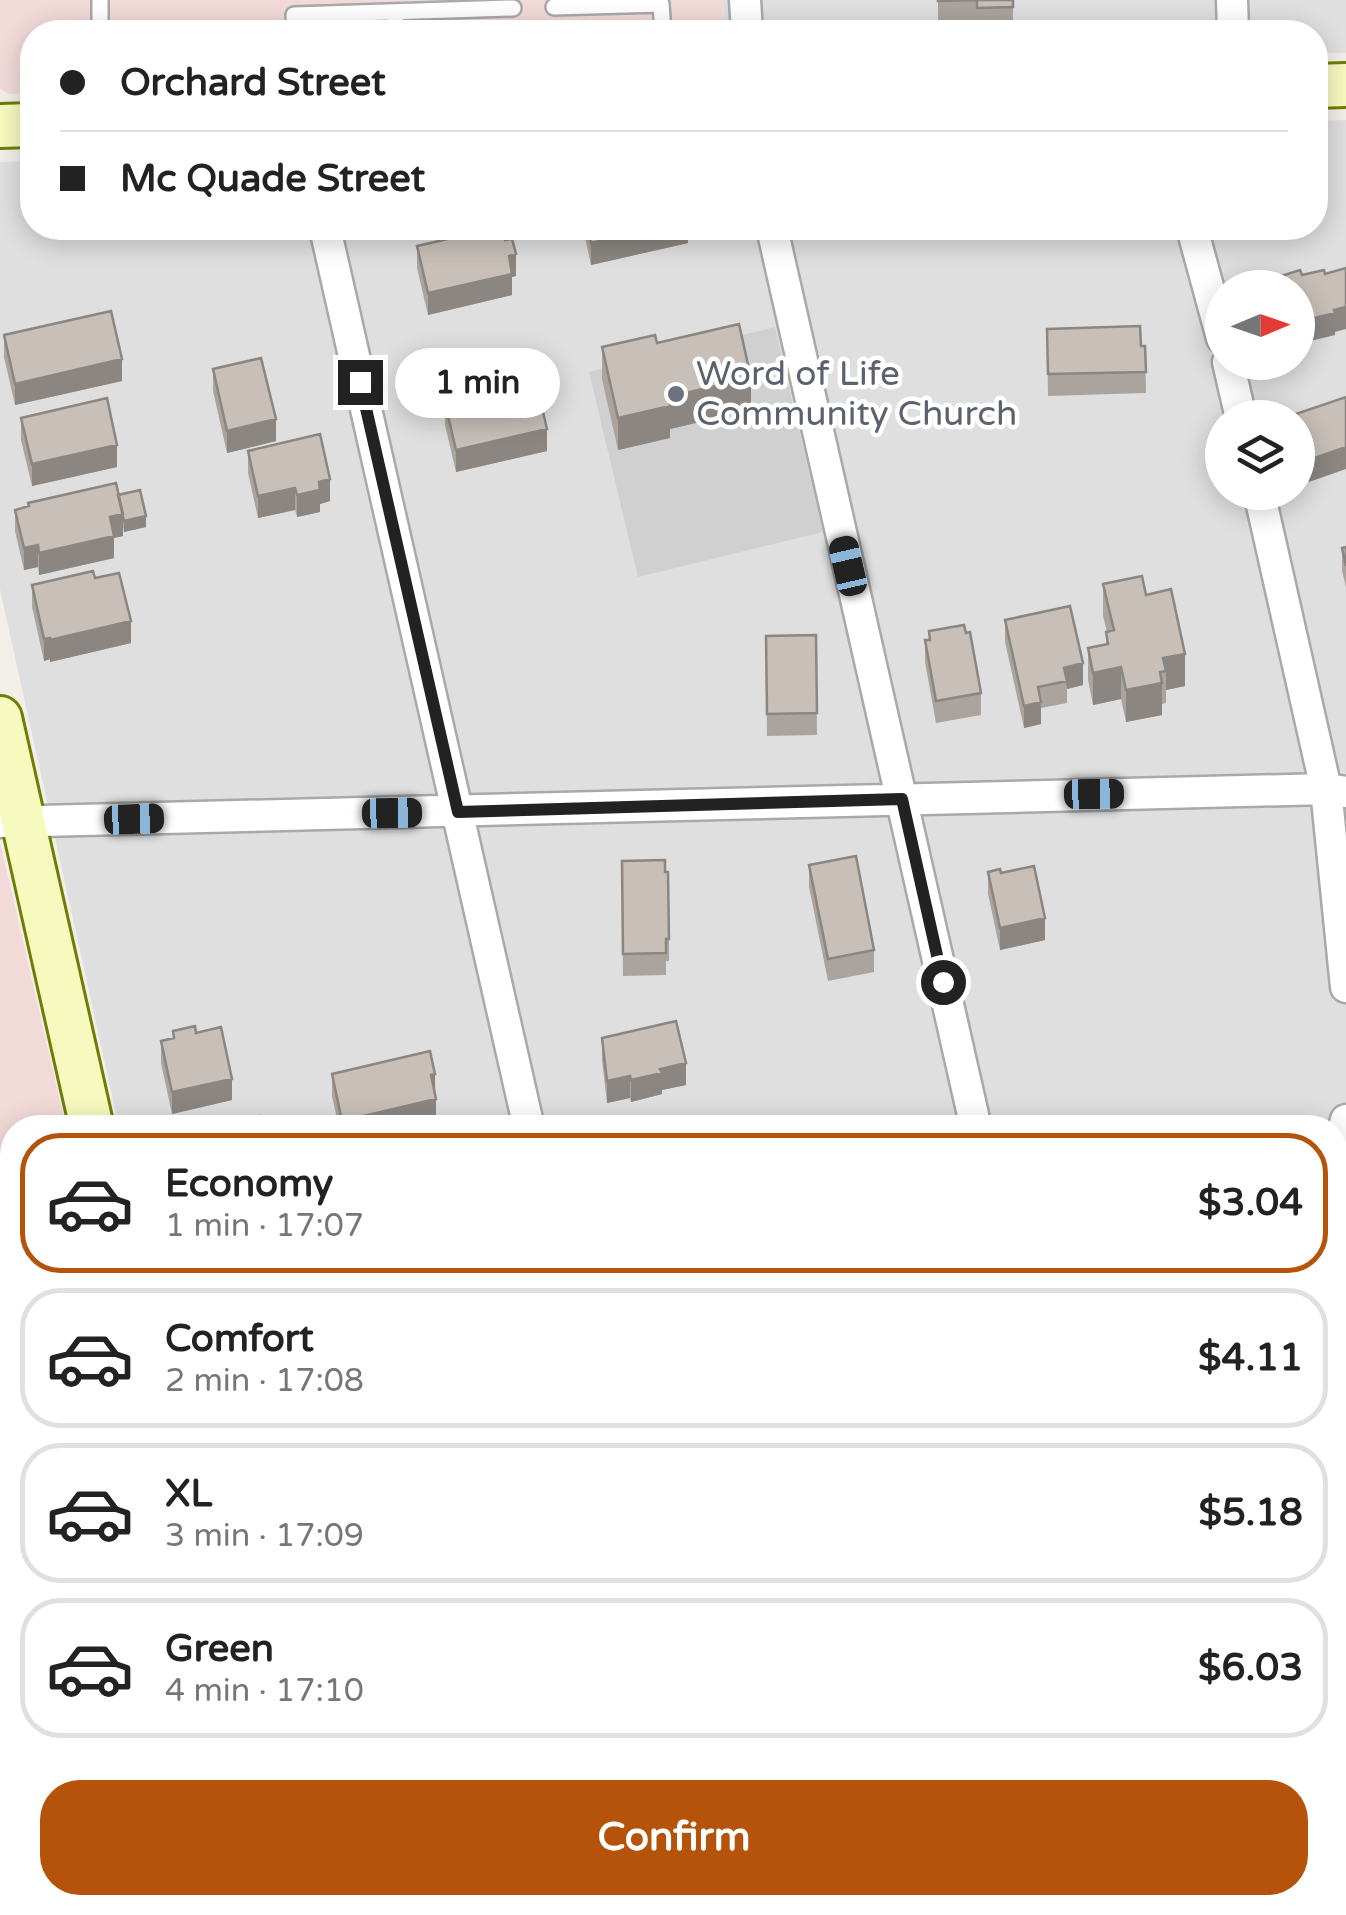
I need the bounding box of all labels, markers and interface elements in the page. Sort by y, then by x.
text: Orchard Street [120,60,386,106]
text: Mc Quade Street [120,156,425,202]
north arrow [1205,270,1315,380]
map controls [1205,270,1315,510]
callout: 1 min [395,347,560,417]
place label: Word of Life Community Church [696,353,1017,435]
route end [338,360,383,405]
text: 1 min [435,364,520,402]
marker: Word of Life Community Church [665,383,687,405]
button: layers [1205,400,1315,510]
car [827,533,869,599]
car [1064,778,1124,810]
car [362,797,422,829]
car [103,803,165,835]
route start [921,960,966,1005]
icon: car [45,1158,135,1248]
text: Economy [165,1161,333,1207]
text: $3.04 [1198,1180,1303,1226]
text: 1 min · 17:07 [165,1207,364,1245]
icon: car [45,1313,135,1403]
text: Comfort [165,1316,314,1362]
text: $4.11 [1198,1335,1303,1381]
text: 2 min · 17:08 [165,1362,364,1400]
icon: car [45,1468,135,1558]
text: XL [165,1471,212,1517]
text: $5.18 [1198,1490,1303,1536]
text: 3 min · 17:09 [165,1517,364,1555]
icon: car [45,1623,135,1713]
text: Green [165,1626,274,1672]
text: $6.03 [1198,1645,1303,1691]
text: 4 min · 17:10 [165,1672,364,1710]
button: Confirm [40,1780,1308,1895]

